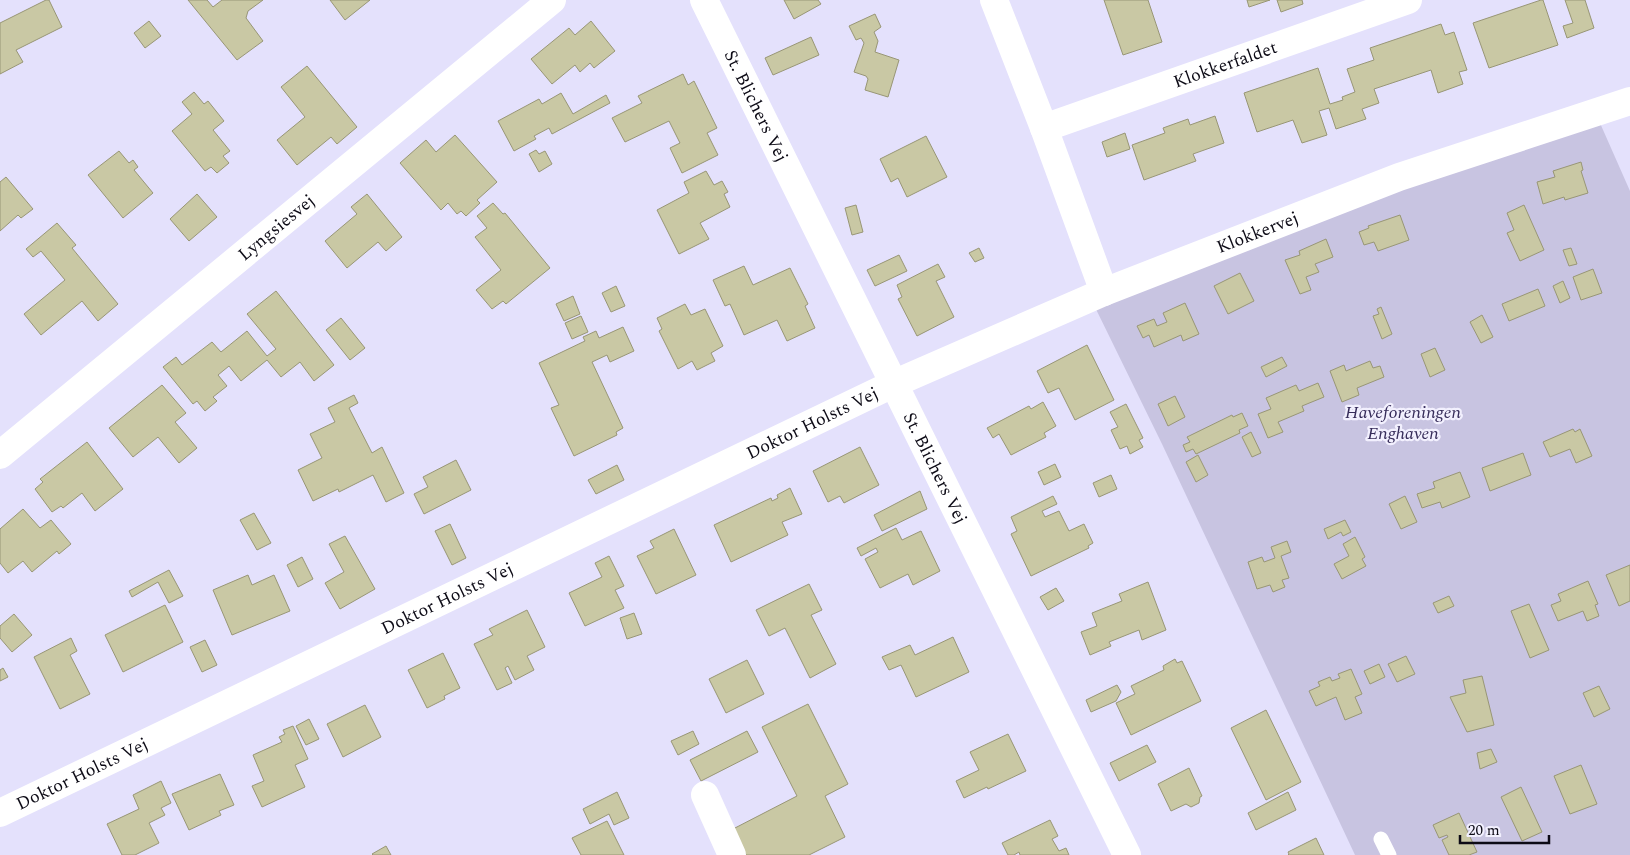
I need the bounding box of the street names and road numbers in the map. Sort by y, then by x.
street label: Klokkerfaldet [1170,34,1281,96]
street label: St. Blichers Vej [717,45,795,167]
street label: Lyngsiesvej [232,188,321,268]
street label: Klokkervej [1213,204,1303,261]
street label: Doktor Holsts Vej [742,380,883,467]
street label: St. Blichers Vej [896,408,974,529]
street label: Doktor Holsts Vej [377,555,518,642]
street label: Doktor Holsts Vej [12,731,153,817]

